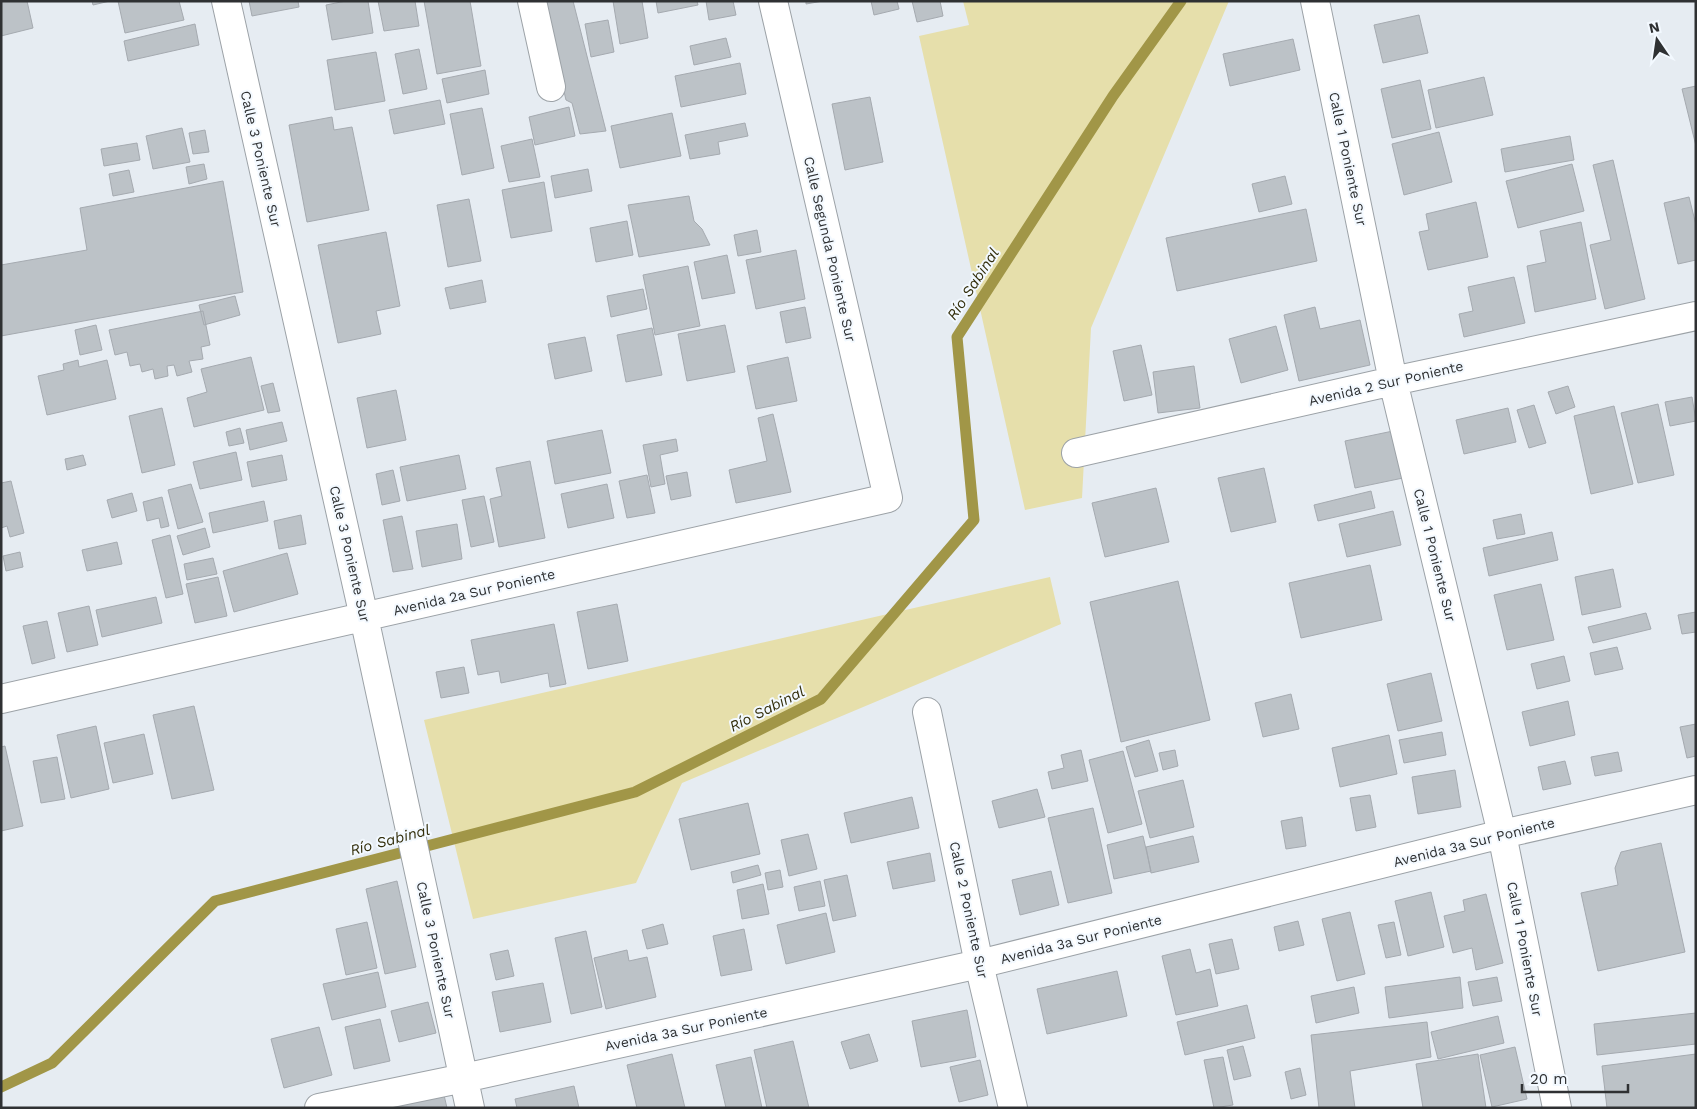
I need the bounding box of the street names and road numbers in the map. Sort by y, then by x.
street label: Calle 3 Poniente Sur [237,89,285,229]
street label: Calle 1 Poniente Sur [1326,90,1370,228]
street label: Calle Segunda Poniente Sur [801,155,859,344]
street label: Avenida 2 Sur Poniente [1307,357,1465,409]
street label: Calle 3 Poniente Sur [326,484,374,624]
street label: Calle 1 Poniente Sur [1411,487,1459,624]
street label: Avenida 2a Sur Poniente [391,566,557,618]
street label: Avenida 3a Sur Poniente [1392,814,1556,870]
street label: Calle 2 Poniente Sur [947,840,991,980]
street label: Calle 3 Poniente Sur [414,880,458,1020]
street label: Calle 1 Poniente Sur [1504,880,1546,1018]
street label: Avenida 3a Sur Poniente [999,911,1163,967]
street label: Avenida 3a Sur Poniente [603,1004,769,1054]

